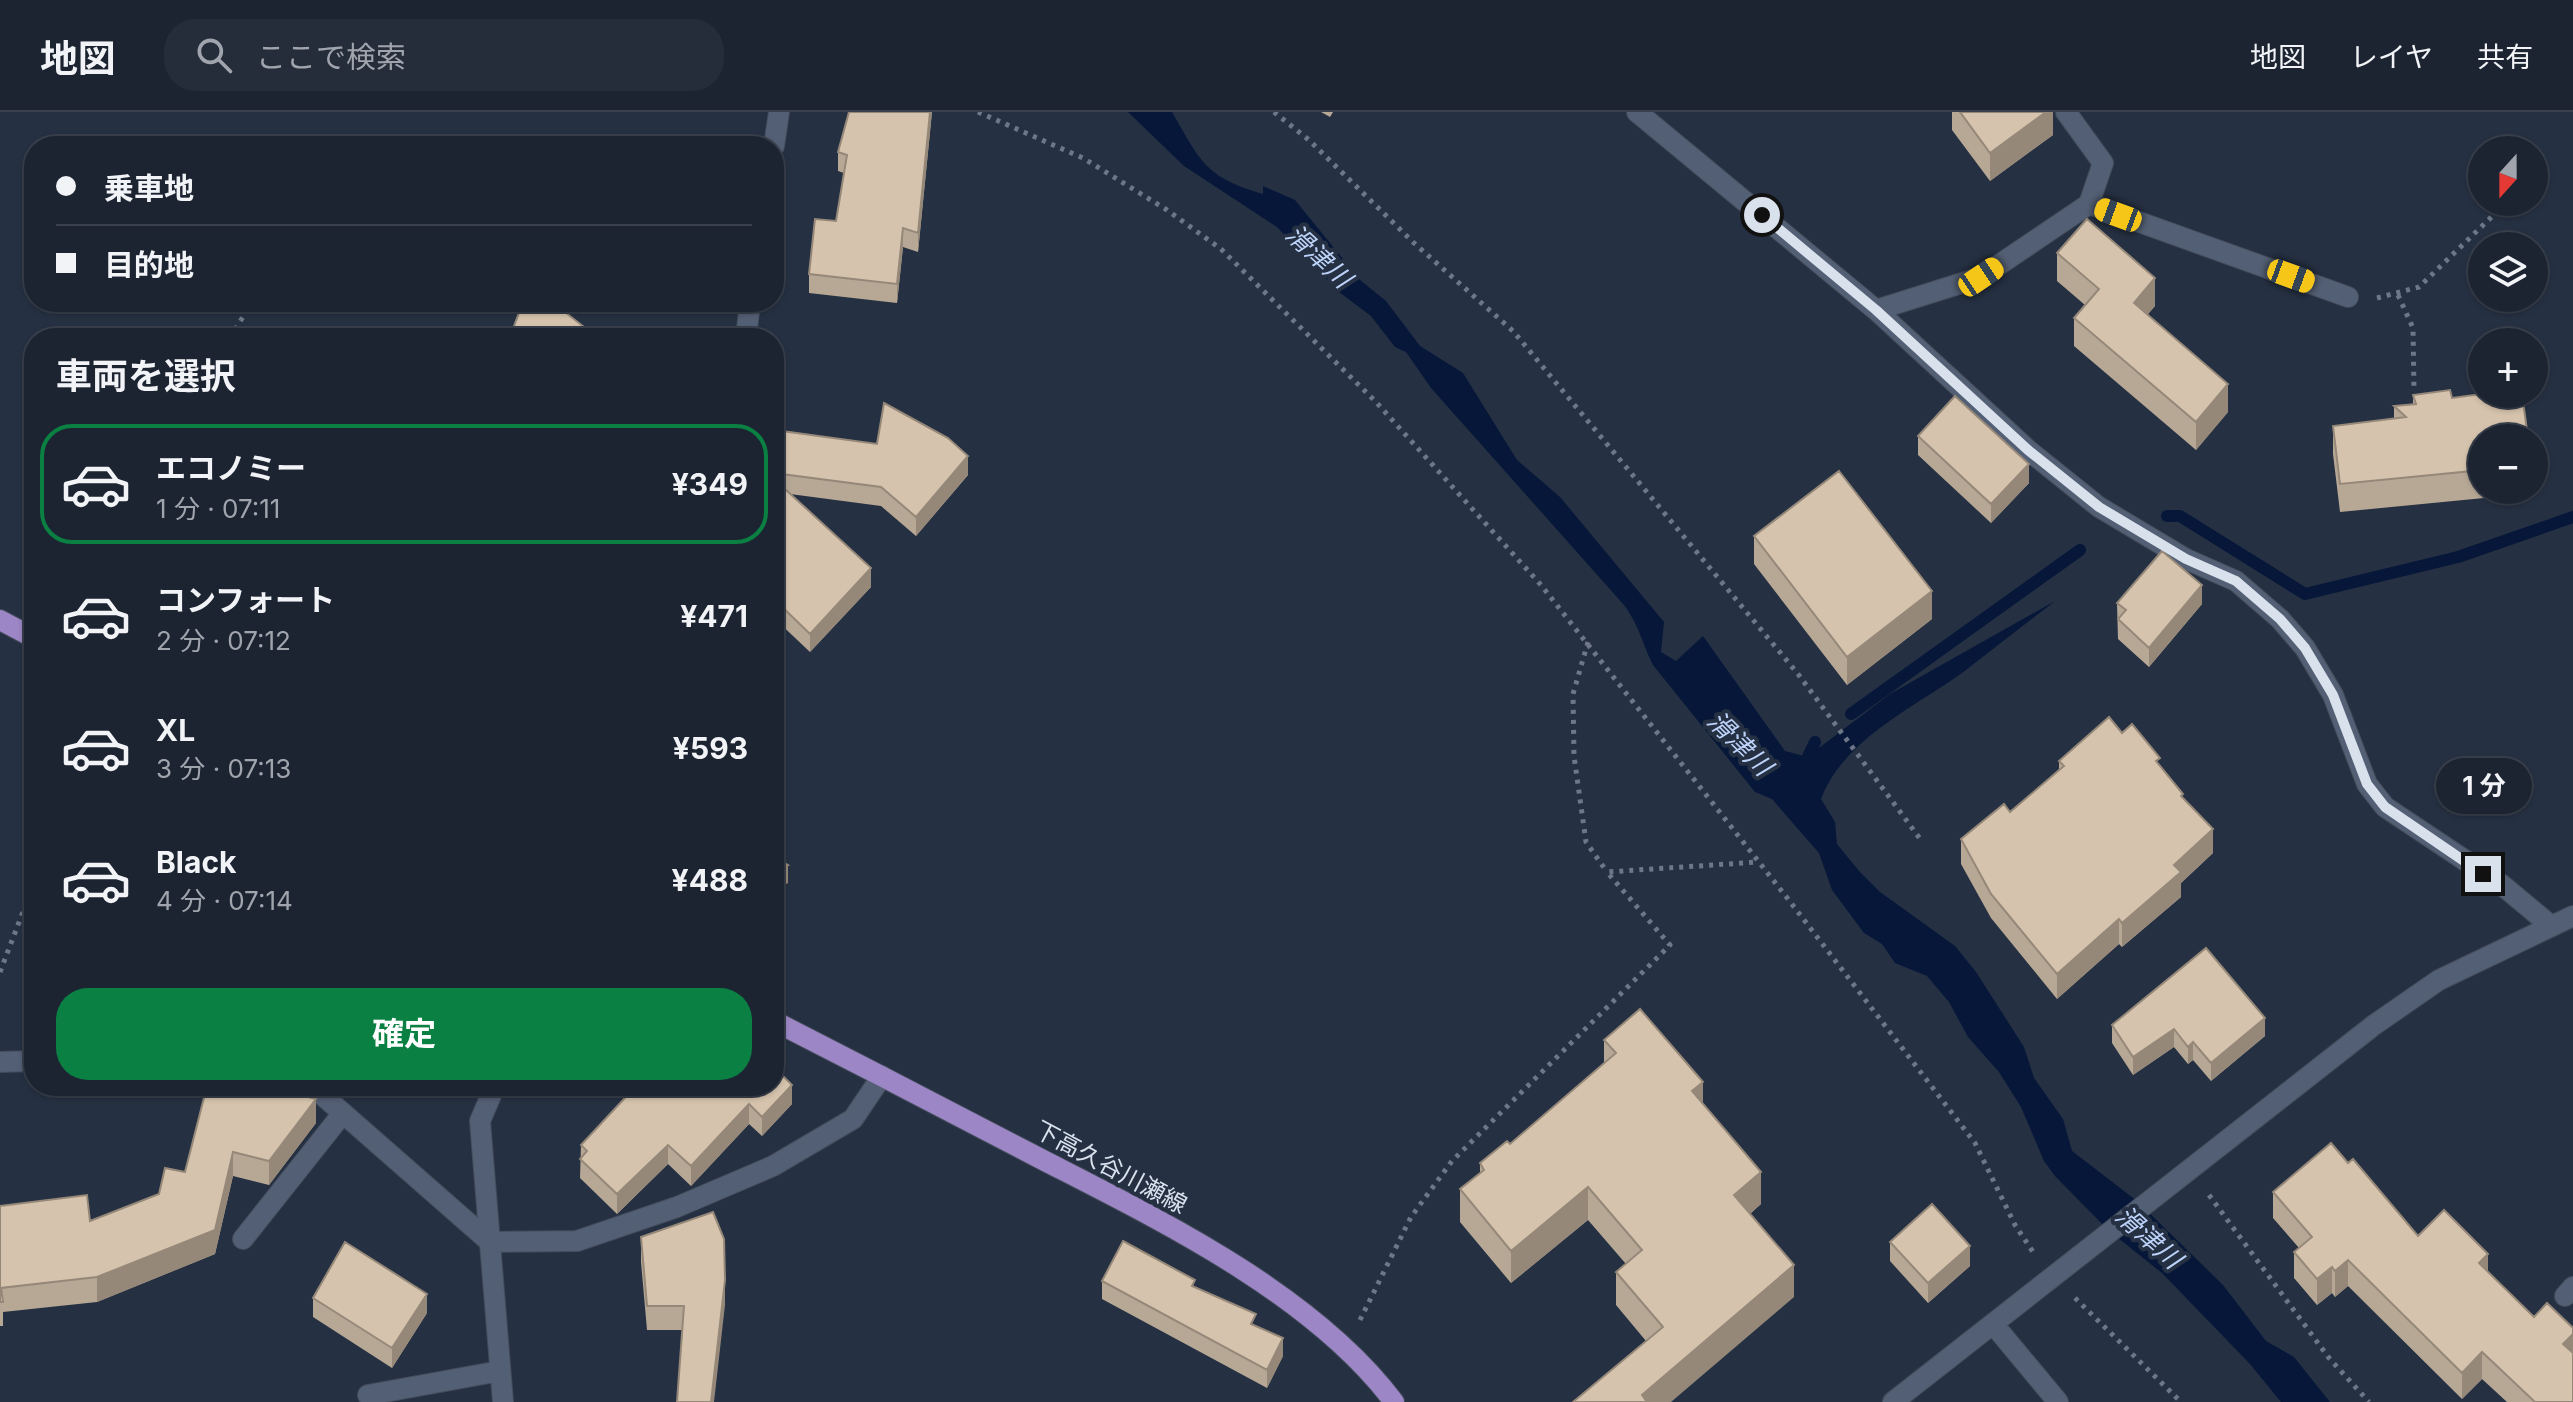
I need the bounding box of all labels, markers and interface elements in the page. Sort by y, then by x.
search box [164,19,724,91]
icon: search [192,33,236,77]
text: 地図 [40,35,116,81]
text: ここで検索 [256,39,406,75]
text: 地図 [2250,40,2306,74]
text: レイヤ [2350,40,2433,74]
text: 共有 [2477,40,2533,74]
north arrow [2468,136,2548,216]
map controls [2468,136,2548,504]
text: 乗車地 [104,170,194,206]
car [2091,196,2145,234]
route start [1744,197,1780,233]
water label: 滑津川 [1280,218,1360,296]
button: layers [2468,232,2548,312]
text: 目的地 [104,247,194,283]
car [1954,254,2008,300]
car [2264,257,2318,295]
button: + [2468,328,2548,408]
text: 車両を選択 [56,354,236,398]
button: − [2468,424,2548,504]
icon: car [60,448,132,520]
text: エコノミー [156,450,306,486]
text: ¥349 [672,466,748,502]
text: 1 分 · 07:11 [156,493,280,524]
icon: car [60,580,132,652]
text: コンフォート [156,582,335,618]
text: ¥471 [680,598,748,634]
text: 2 分 · 07:12 [156,625,291,656]
water label: 滑津川 [1701,704,1781,784]
icon: car [60,712,132,784]
text: XL [156,712,195,748]
text: ¥593 [673,730,748,766]
text: 3 分 · 07:13 [156,753,291,784]
callout: 1 分 [2435,758,2531,814]
text: 1 分 [2462,770,2506,801]
icon: car [60,844,132,916]
text: Black [156,844,236,880]
route end [2465,856,2501,892]
text: ¥488 [672,862,748,898]
text: 4 分 · 07:14 [156,885,293,916]
button: 確定 [56,988,752,1080]
street label: 下高久谷川瀬線 [1030,1115,1192,1219]
water label: 滑津川 [2110,1199,2191,1277]

